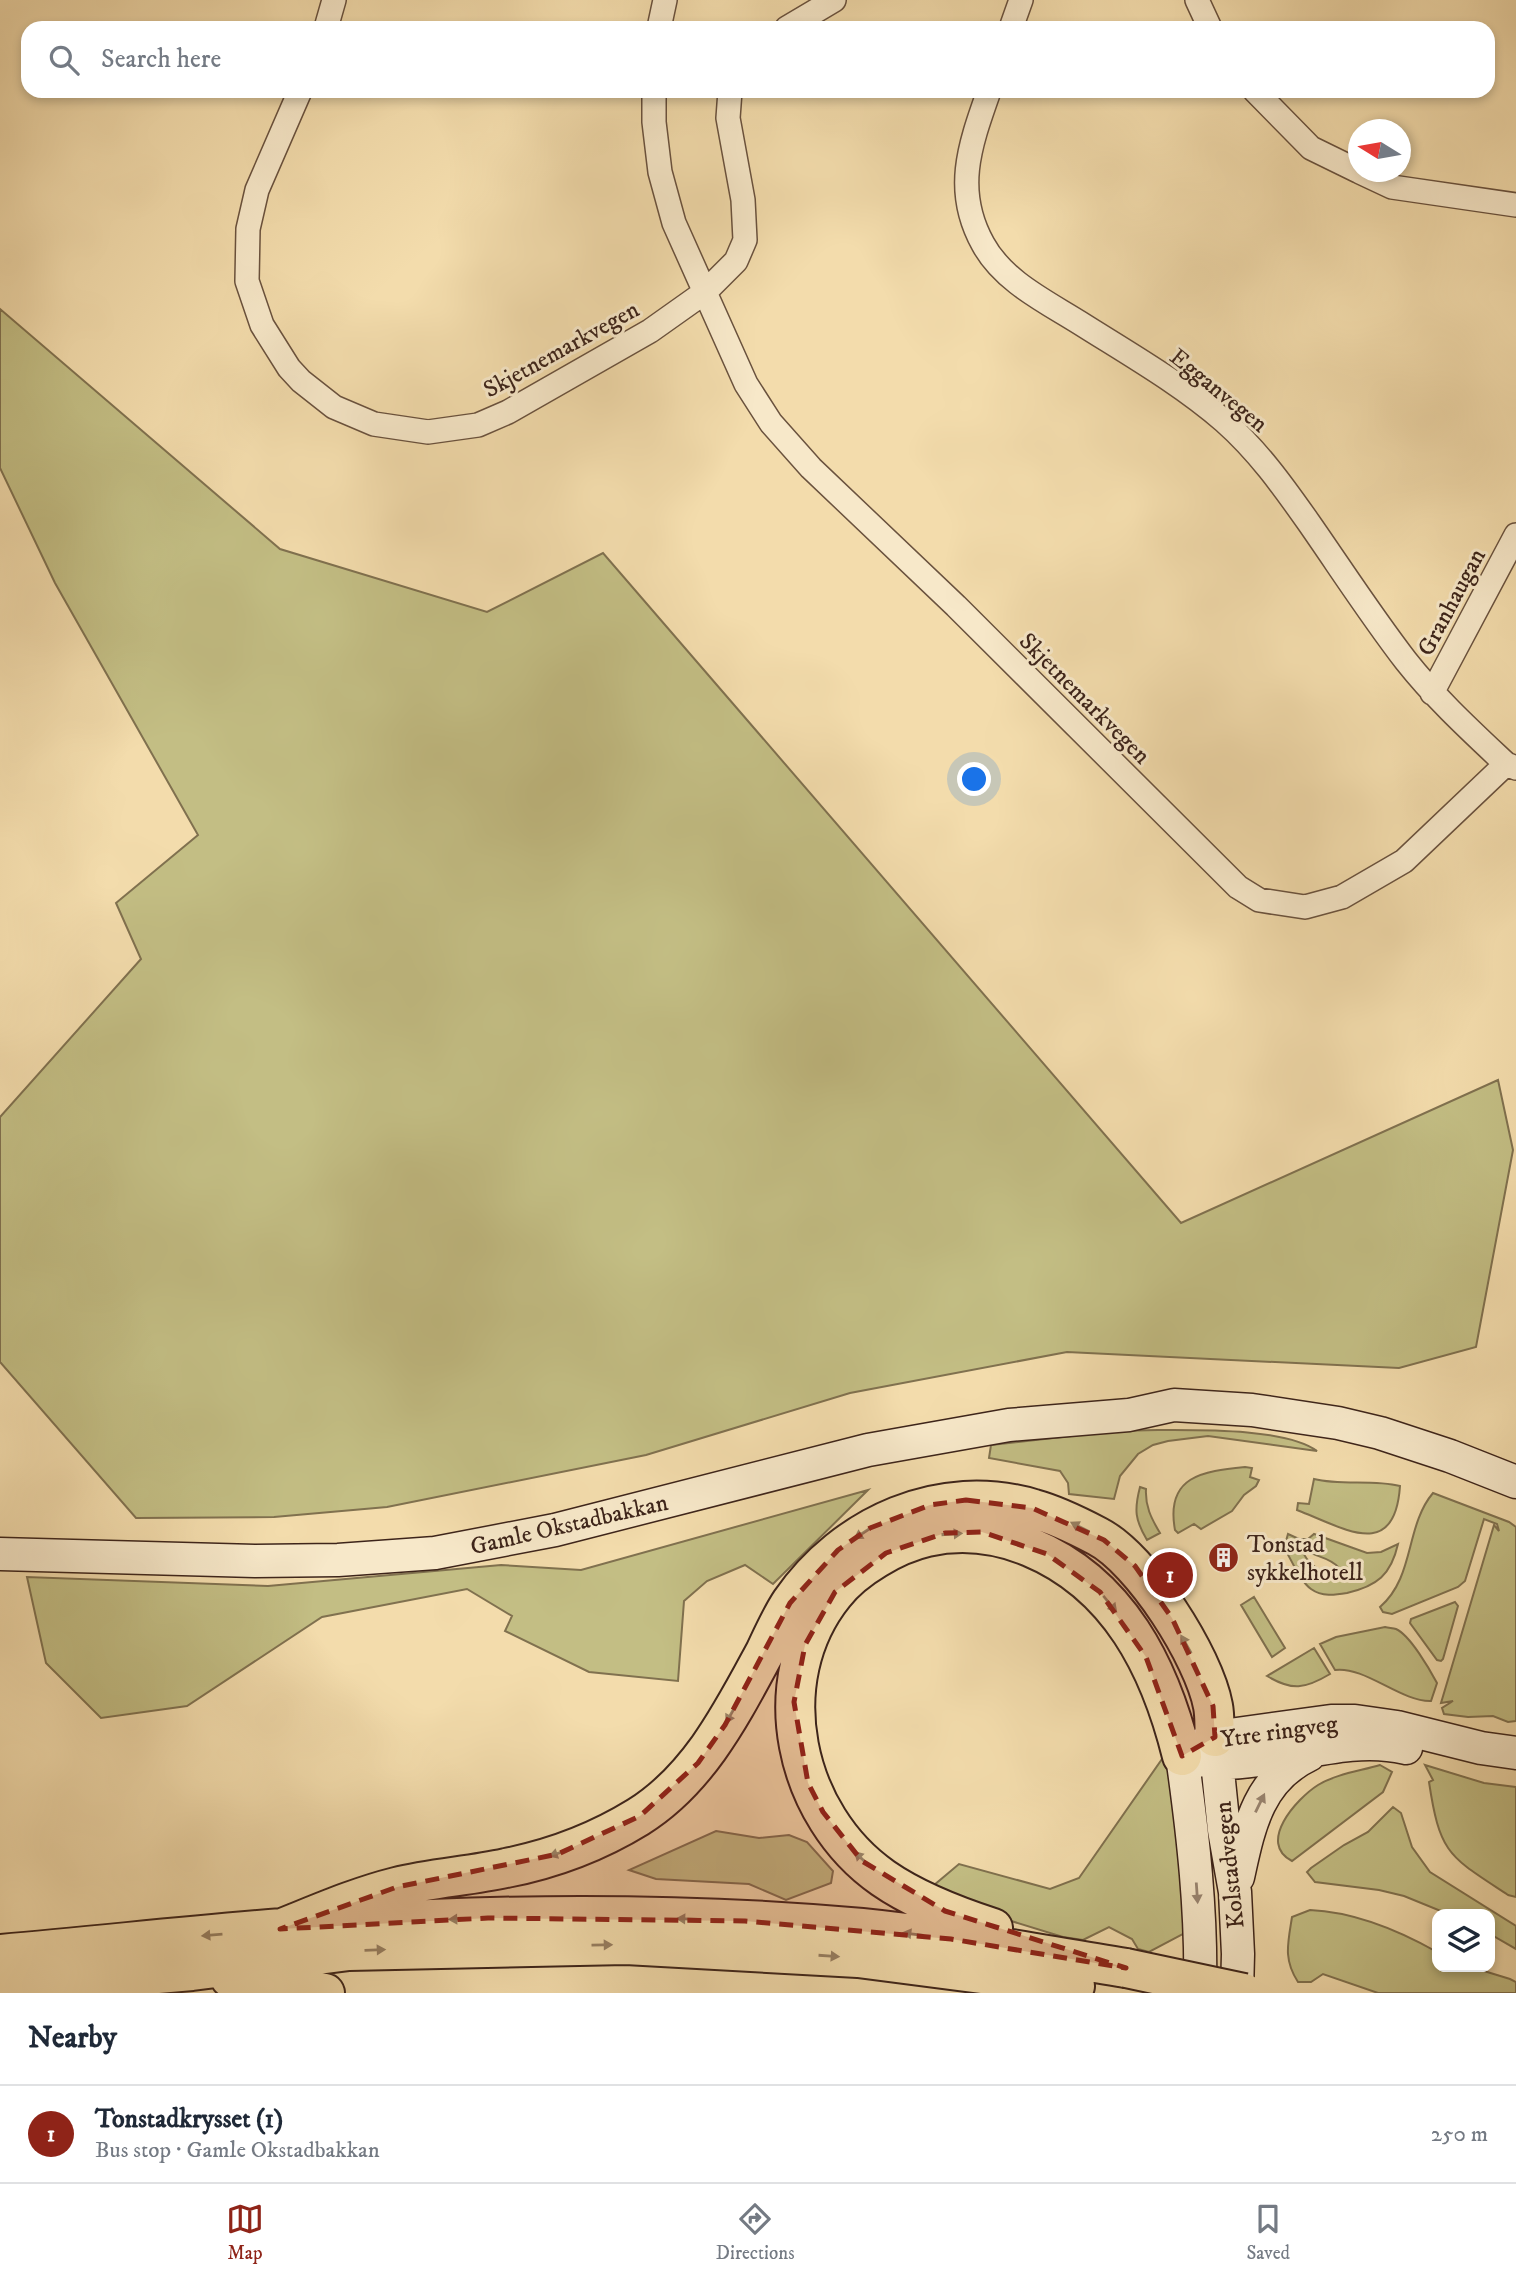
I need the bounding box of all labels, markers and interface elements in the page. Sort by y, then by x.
search box [21,21,1495,98]
icon: search [45,41,83,79]
text: Search here [101,43,221,76]
north arrow [1348,119,1411,182]
street label: Skjetnemarkvegen [478,294,645,405]
street label: Egganvegen [1163,342,1274,440]
street label: Granhaugan [1411,543,1493,661]
street label: Skjetnemarkvegen [1012,627,1157,771]
your location [957,762,991,796]
street label: Gamle Okstadbakkan [468,1488,671,1562]
one-way arrow [1070,1522,1090,1533]
one-way arrow [854,1526,872,1540]
one-way arrow [942,1528,964,1539]
place label: Tonstad sykkelhotell [1247,1530,1364,1588]
building icon: Tonstad sykkelhotell [1207,1541,1241,1575]
pin: 1 [1147,1549,1193,1601]
one-way arrow [1103,1595,1118,1613]
one-way arrow [1180,1634,1192,1653]
one-way arrow [725,1704,737,1724]
street label: Ytre ringveg [1219,1709,1340,1755]
one-way arrow [1255,1793,1266,1813]
street label: Kolstadvegen [1208,1799,1252,1930]
one-way arrow [548,1848,569,1859]
one-way arrow [853,1851,870,1868]
one-way arrow [1192,1882,1203,1904]
map controls [1432,1909,1495,1972]
button: layers [1432,1909,1495,1972]
one-way arrow [448,1913,470,1924]
one-way arrow [675,1913,697,1925]
one-way arrow [902,1929,924,1940]
one-way arrow [200,1930,222,1941]
one-way arrow [591,1940,613,1951]
one-way arrow [364,1945,386,1956]
one-way arrow [818,1951,840,1962]
text: Nearby [28,2020,117,2057]
text: Tonstadkrysset (1) [95,2103,283,2136]
text: 1 [47,2120,55,2149]
text: 250 m [1431,2120,1488,2149]
text: Bus stop · Gamle Okstadbakkan [95,2136,380,2165]
tab: Map [226,2200,264,2265]
tab: Directions [716,2200,795,2265]
tab: Saved [1246,2200,1290,2265]

